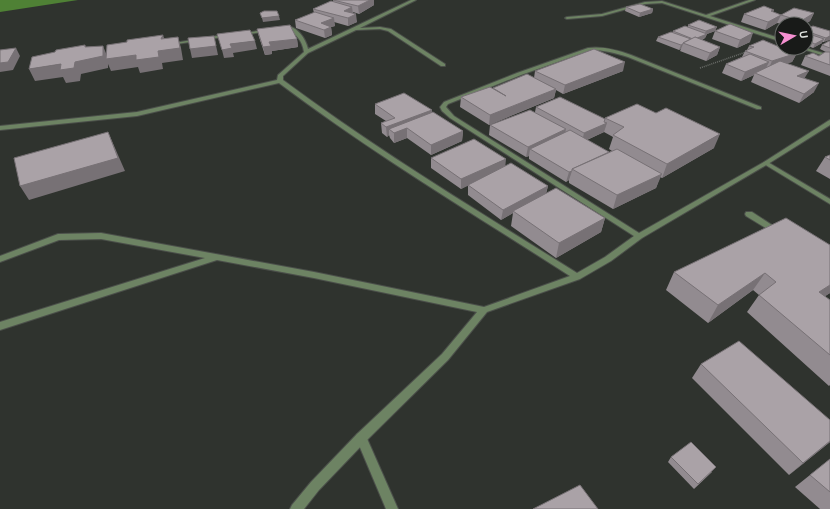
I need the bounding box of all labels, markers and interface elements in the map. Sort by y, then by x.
north arrow [774,16,814,56]
text: U [795,30,810,40]

